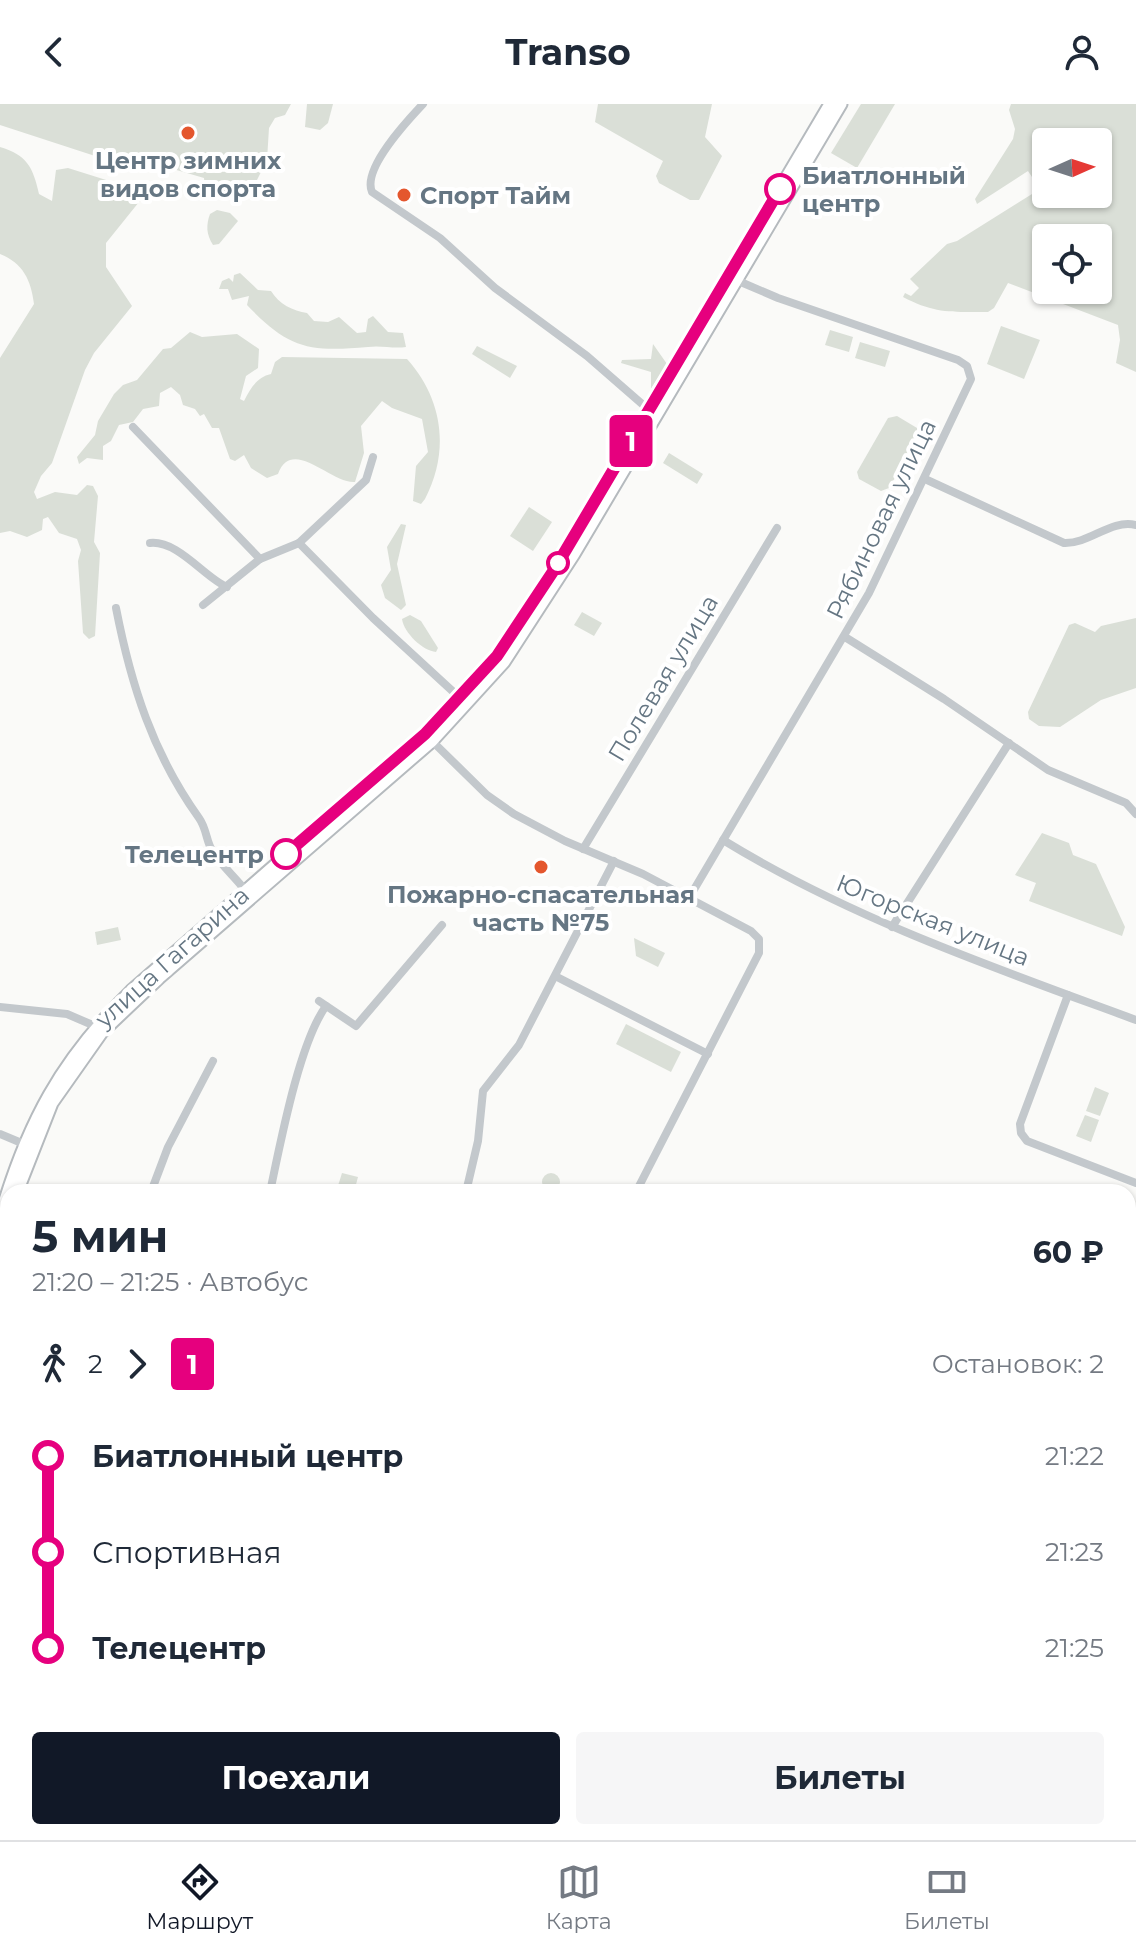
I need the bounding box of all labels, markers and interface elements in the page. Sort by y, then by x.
icon: back [32,30,76,74]
text: Transo [505,30,631,74]
icon: person [1060,30,1104,74]
marker: Центр зимних видов спорта [179,124,197,142]
north arrow [1032,128,1112,208]
map controls [1032,128,1112,304]
place label: Центр зимних видов спорта [95,146,282,203]
place label: Биатлонный центр [802,161,966,218]
marker: Биатлонный центр [765,174,795,204]
place label: Спорт Тайм [420,181,571,210]
marker: Спорт Тайм [395,186,413,204]
button: locate [1032,224,1112,304]
street label: Рябиновая улица [820,414,942,624]
line badge: 1 [605,415,657,467]
text: 1 [626,424,636,458]
unlabelled marker [547,552,569,574]
street label: Полевая улица [602,589,724,767]
marker: Телецентр [271,839,301,869]
place label: Телецентр [125,840,264,869]
marker: Пожарно-спасательная часть №75 [532,858,550,876]
street label: Югорская улица [832,868,1034,972]
street label: улица Гагарина [88,880,255,1034]
place label: Пожарно-спасательная часть №75 [387,880,695,937]
text: 5 мин [32,1209,168,1263]
text: 60 ₽ [1033,1234,1104,1271]
text: 21:20 – 21:25 · Автобус [32,1266,308,1298]
icon: walk [32,1342,76,1386]
icon: forward [115,1342,159,1386]
text: 1 [187,1347,198,1381]
text: 2 [88,1348,103,1380]
text: Остановок: 2 [932,1348,1104,1380]
text: Биатлонный центр [92,1438,403,1475]
text: 21:22 [1045,1440,1104,1472]
text: Спортивная [92,1534,282,1571]
text: 21:23 [1045,1536,1104,1568]
text: Телецентр [92,1630,266,1667]
text: 21:25 [1045,1632,1104,1664]
button: Поехали [32,1732,560,1824]
button: Билеты [576,1732,1104,1824]
tab: Маршрут [146,1860,253,1935]
tab: Карта [546,1860,611,1935]
tab: Билеты [904,1860,990,1935]

